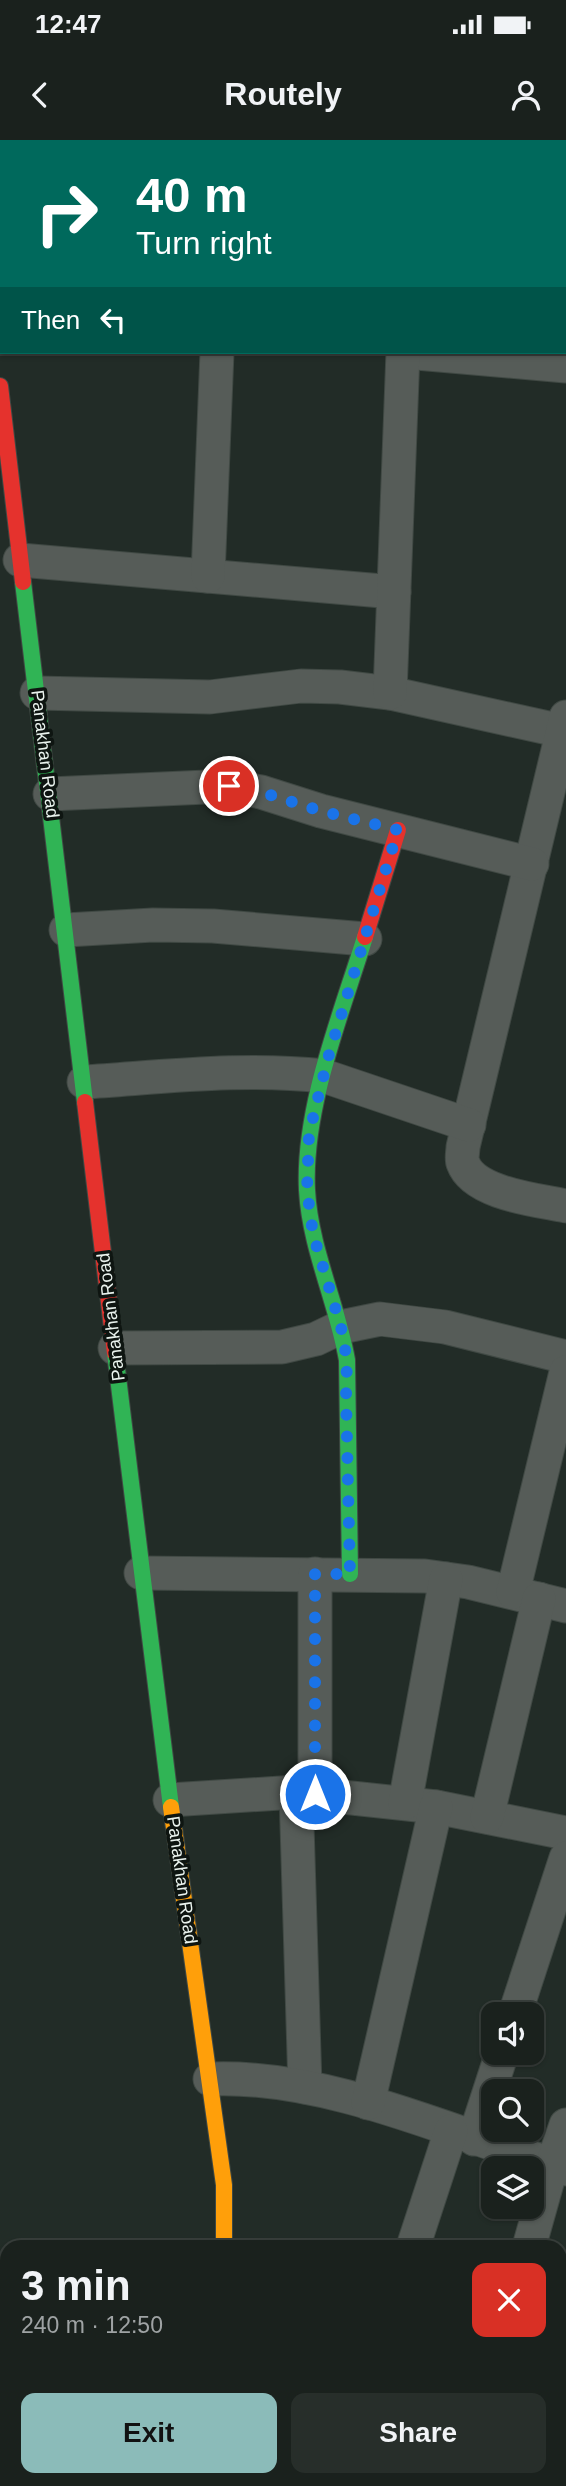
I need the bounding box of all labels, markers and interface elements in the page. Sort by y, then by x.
text: 12:47 [35,9,102,39]
icon: back [21,76,59,114]
text: Routely [224,76,342,112]
icon: person [507,76,545,114]
icon: right [21,168,112,259]
text: 40 m [136,168,248,222]
text: Turn right [136,225,272,261]
icon: left [94,301,132,339]
text: Then [21,305,80,335]
street label: Panakhan Road [27,689,63,819]
pin [199,756,259,816]
icon: arrive [210,767,248,805]
street label: Panakhan Road [93,1252,129,1382]
position arrow [278,1757,352,1831]
street label: Panakhan Road [163,1815,201,1945]
map controls [481,2002,544,2219]
button: sound [481,2002,544,2065]
button: search [481,2079,544,2142]
button: layers [481,2156,544,2219]
text: 3 min [21,2262,131,2309]
button: close [472,2263,546,2337]
text: 240 m · 12:50 [21,2312,163,2338]
button: Exit [21,2393,277,2473]
button: Share [291,2393,546,2473]

